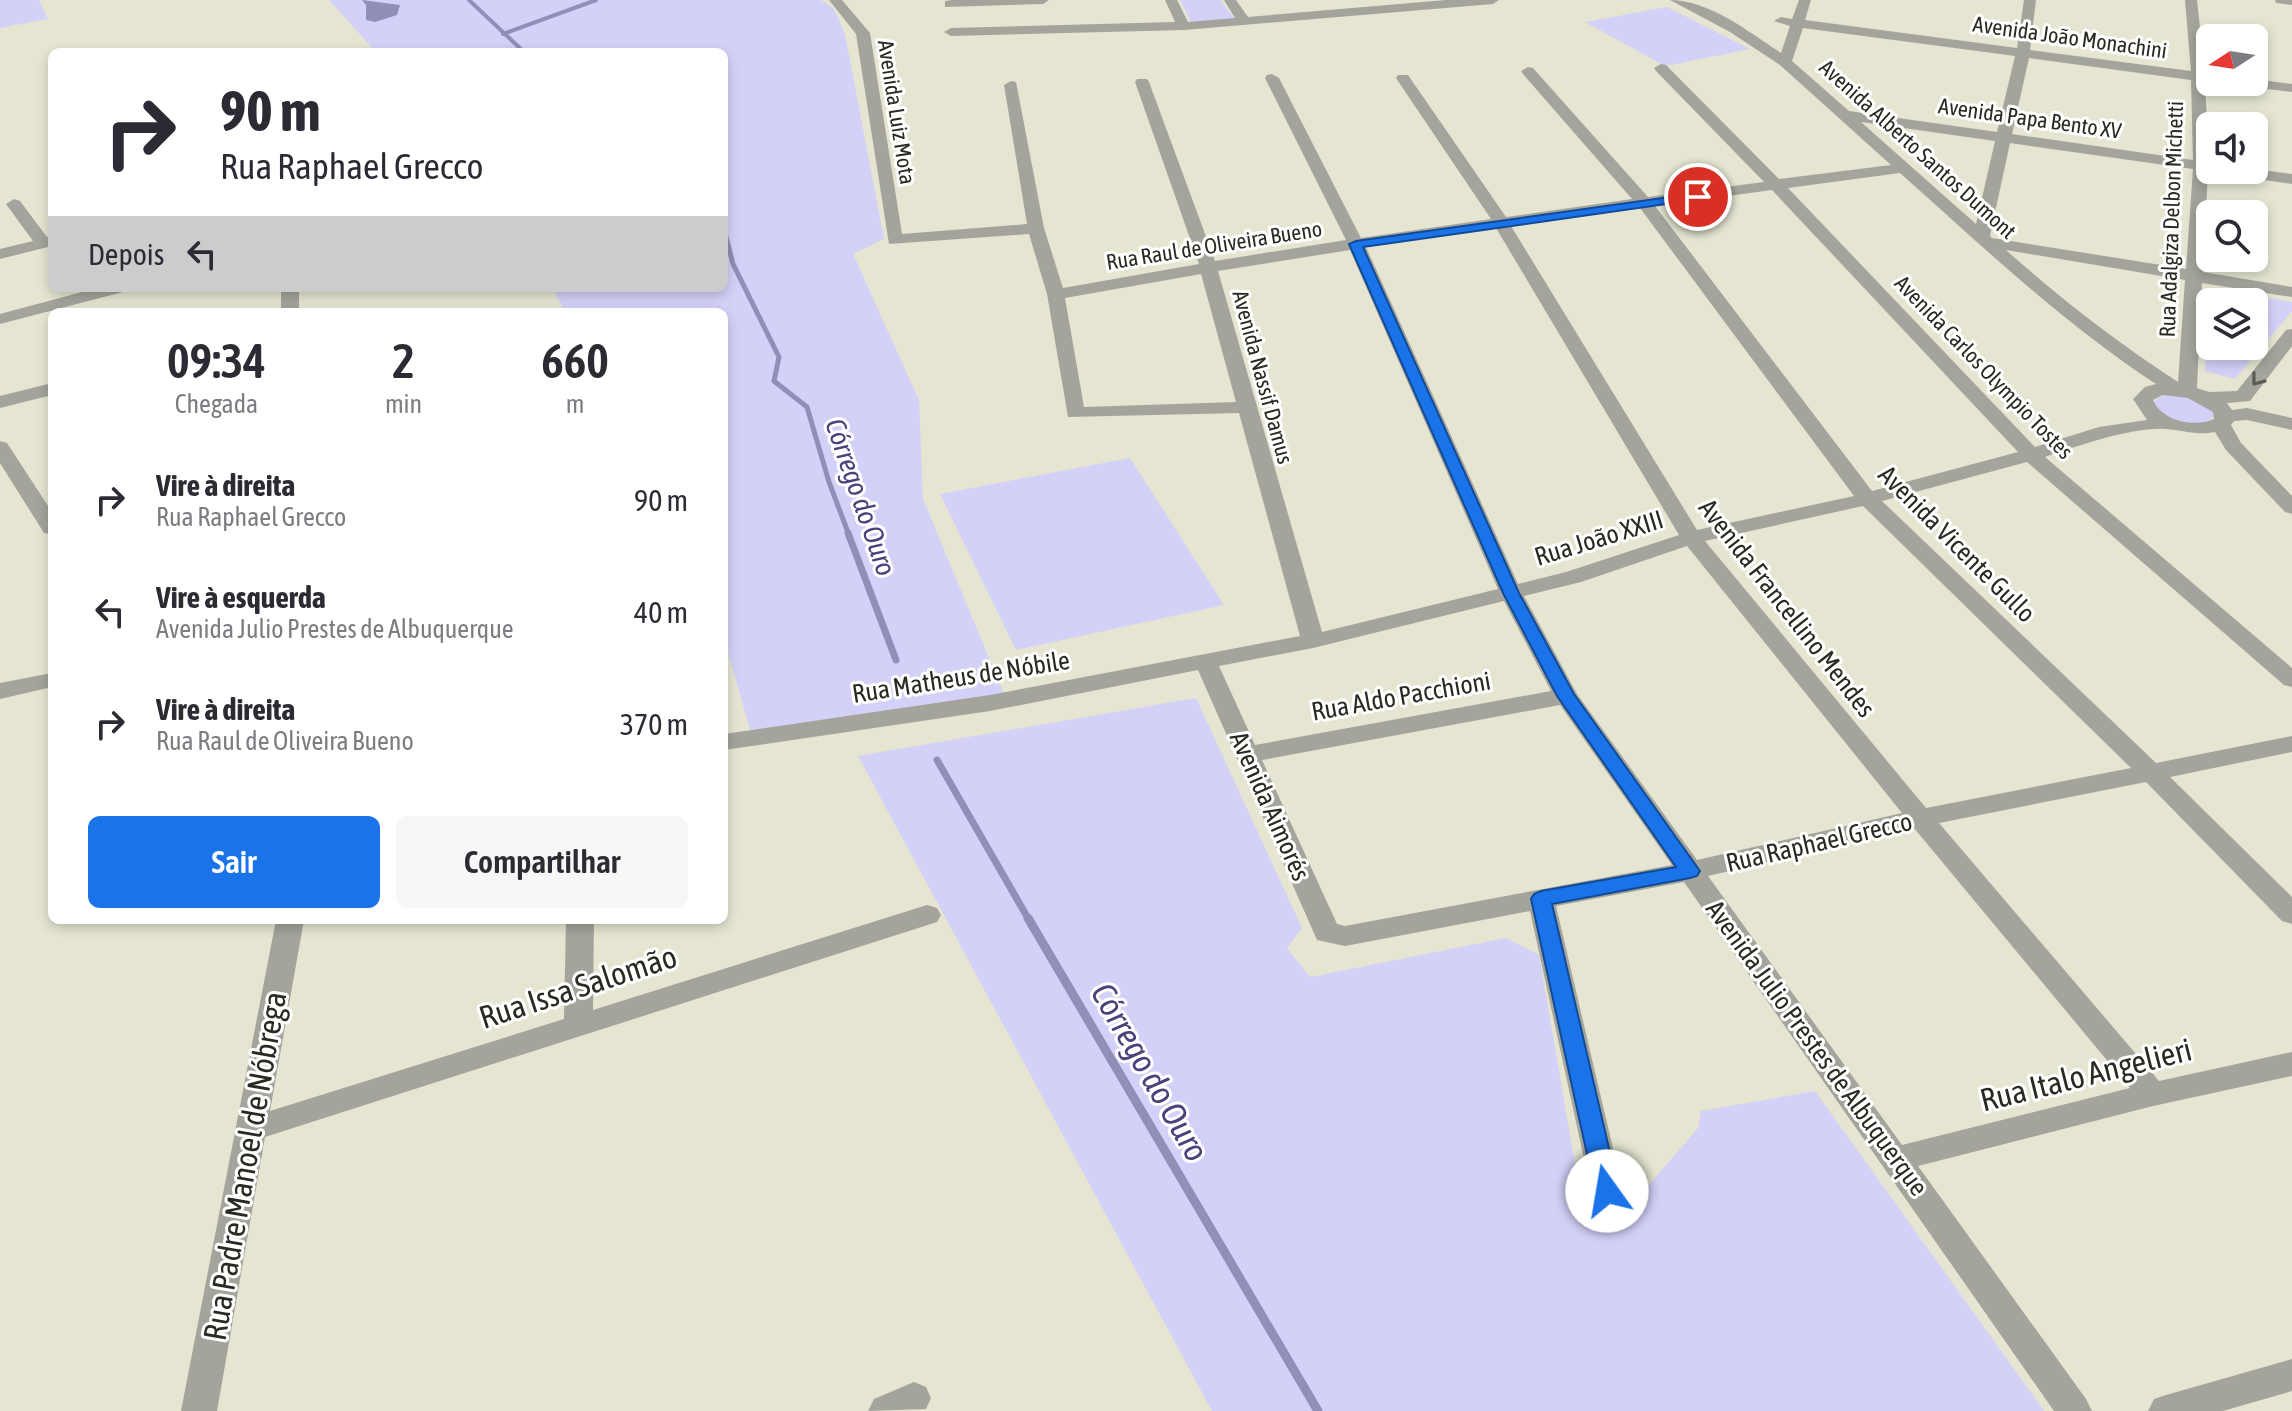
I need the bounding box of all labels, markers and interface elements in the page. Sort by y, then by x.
street label: Avenida João Monachini [1971,11,2169,63]
north arrow [2196,24,2268,96]
map controls [2196,24,2268,360]
street label: Avenida Luiz Mota [873,38,921,186]
street label: Avenida Alberto Santos Dumont [1814,54,2022,244]
text: 90 m [220,79,321,143]
icon: right [88,80,192,184]
street label: Avenida Papa Bento XV [1937,92,2123,144]
street label: Rua Adalgiza Delbon Michetti [2154,100,2188,338]
button: sound [2196,112,2268,184]
text: Rua Raphael Grecco [220,145,483,187]
pin [1664,163,1732,231]
icon: arrive [1676,175,1720,219]
button: search [2196,200,2268,272]
street label: Rua Raul de Oliveira Bueno [1104,215,1324,275]
icon: left [180,232,224,276]
text: Depois [88,237,164,271]
street label: Avenida Carlos Olympio Tostes [1890,270,2079,464]
street label: Avenida Nassif Damus [1227,287,1299,467]
button: layers [2196,288,2268,360]
text: 09:34 [167,333,266,388]
text: 2 [392,333,415,388]
text: 660 [541,333,609,388]
one-way arrow [2252,371,2266,386]
text: Chegada [175,389,258,419]
text: min [385,389,422,419]
text: m [566,389,584,419]
water label: Córrego do Ouro [819,414,903,580]
street label: Avenida Vicente Gullo [1873,460,2041,628]
text: Vire à direita [156,468,295,502]
icon: right [88,478,132,522]
text: 90 m [634,483,688,517]
street label: Avenida Francellino Mendes [1693,493,1881,723]
text: Rua Raphael Grecco [156,502,346,532]
street label: Rua João XXIII [1531,504,1667,572]
text: Vire à esquerda [156,580,326,614]
icon: left [88,590,132,634]
text: 40 m [634,595,688,629]
text: Avenida Julio Prestes de Albuquerque [156,614,514,644]
street label: Rua Matheus de Nóbile [850,645,1072,709]
street label: Rua Aldo Pacchioni [1309,665,1493,727]
text: Vire à direita [156,692,295,726]
icon: right [88,702,132,746]
text: 370 m [620,707,688,741]
text: Rua Raul de Oliveira Bueno [156,726,414,756]
street label: Avenida Aimorés [1224,727,1316,885]
street label: Rua Raphael Grecco [1723,806,1915,878]
button: Sair [88,816,380,908]
button: Compartilhar [396,816,688,908]
street label: Avenida Julio Prestes de Albuquerque [1700,895,1934,1201]
street label: Rua Issa Salomão [475,937,681,1036]
water label: Córrego do Ouro [1084,976,1217,1168]
street label: Rua Padre Manoel de Nóbrega [196,989,293,1343]
street label: Rua Italo Angelieri [1976,1030,2195,1119]
position arrow [1565,1149,1649,1233]

